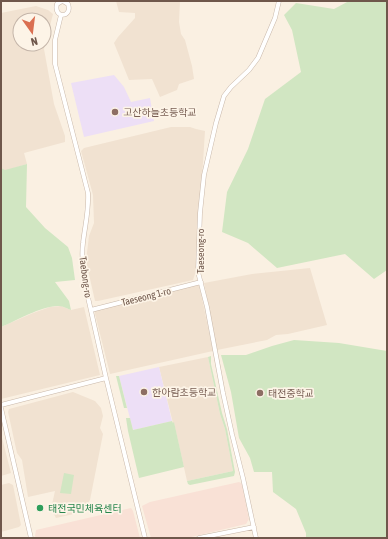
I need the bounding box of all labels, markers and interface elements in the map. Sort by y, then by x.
north arrow [12,12,52,52]
text: N [30,35,39,48]
marker: 고산하늘초등학교 [110,107,120,117]
place label: 고산하늘초등학교 [123,107,197,118]
street label: Taeseong-ro [195,228,206,273]
street label: Taebong-ro [77,256,94,299]
street label: Taeseong 1-ro [120,285,172,308]
marker: 한아람초등학교 [139,387,149,397]
place label: 한아람초등학교 [152,387,216,398]
marker: 태전중학교 [255,388,265,398]
place label: 태전중학교 [268,388,314,399]
marker: 태전국민체육센터 [35,503,45,513]
place label: 태전국민체육센터 [48,503,122,514]

